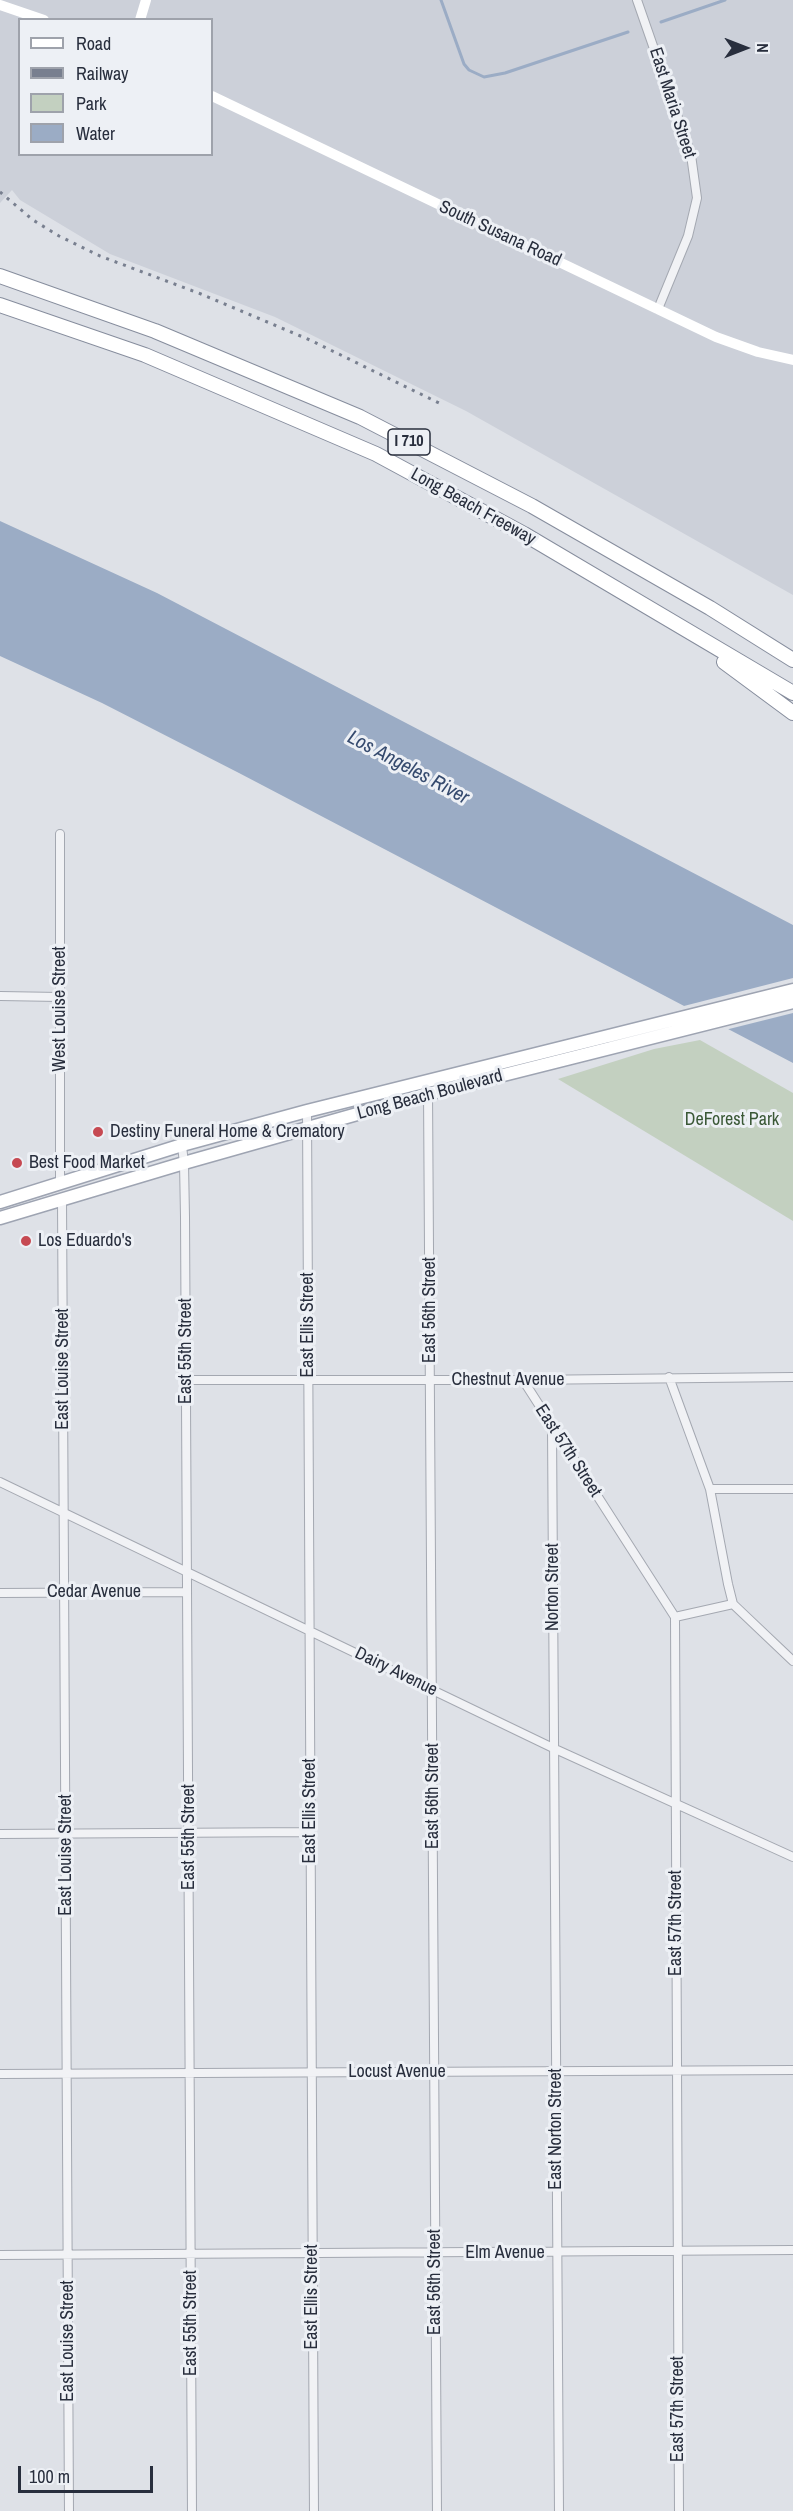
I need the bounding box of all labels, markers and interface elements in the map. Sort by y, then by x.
legend [18,18,213,156]
north arrow [715,18,775,78]
text: Road [76,31,111,56]
text: N [752,43,774,53]
street label: East Maria Street [644,45,700,161]
text: Railway [76,61,129,86]
text: Park [76,91,106,116]
text: Water [76,121,115,146]
street label: South Susana Road [436,196,564,272]
road number: I 710 [388,429,430,455]
street label: Long Beach Freeway [407,464,539,550]
water label: Los Angeles River [343,726,473,810]
street label: West Louise Street [49,946,71,1072]
street label: Long Beach Boulevard [355,1065,505,1125]
park label: DeForest Park [685,1109,779,1131]
place label: Destiny Funeral Home & Crematory [110,1121,345,1143]
marker: Destiny Funeral Home & Crematory [91,1125,105,1139]
place label: Best Food Market [29,1152,145,1174]
marker: Best Food Market [10,1156,24,1170]
place label: Los Eduardo's [38,1230,132,1252]
marker: Los Eduardo's [19,1234,33,1248]
street label: East 56th Street [419,1257,441,1363]
street label: East Ellis Street [297,1272,319,1378]
street label: East 55th Street [175,1298,197,1404]
street label: East Louise Street [52,1308,74,1430]
street label: Chestnut Avenue [452,1369,564,1391]
street label: East 57th Street [530,1401,606,1501]
street label: Norton Street [542,1543,564,1631]
street label: Cedar Avenue [47,1581,141,1603]
street label: Dairy Avenue [351,1643,441,1701]
street label: East 56th Street [422,1743,444,1849]
street label: East Ellis Street [299,1758,321,1864]
street label: East 55th Street [178,1784,200,1890]
street label: East Louise Street [55,1794,77,1916]
street label: East 57th Street [665,1870,687,1976]
street label: Locust Avenue [348,2061,446,2083]
street label: East Norton Street [545,2068,567,2190]
street label: East 56th Street [424,2229,446,2335]
street label: Elm Avenue [465,2242,545,2264]
street label: East Ellis Street [301,2244,323,2350]
street label: East 55th Street [180,2270,202,2376]
street label: East Louise Street [57,2280,79,2402]
street label: East 57th Street [667,2356,689,2462]
scale bar [21,2454,156,2492]
text: 100 m [29,2464,70,2489]

